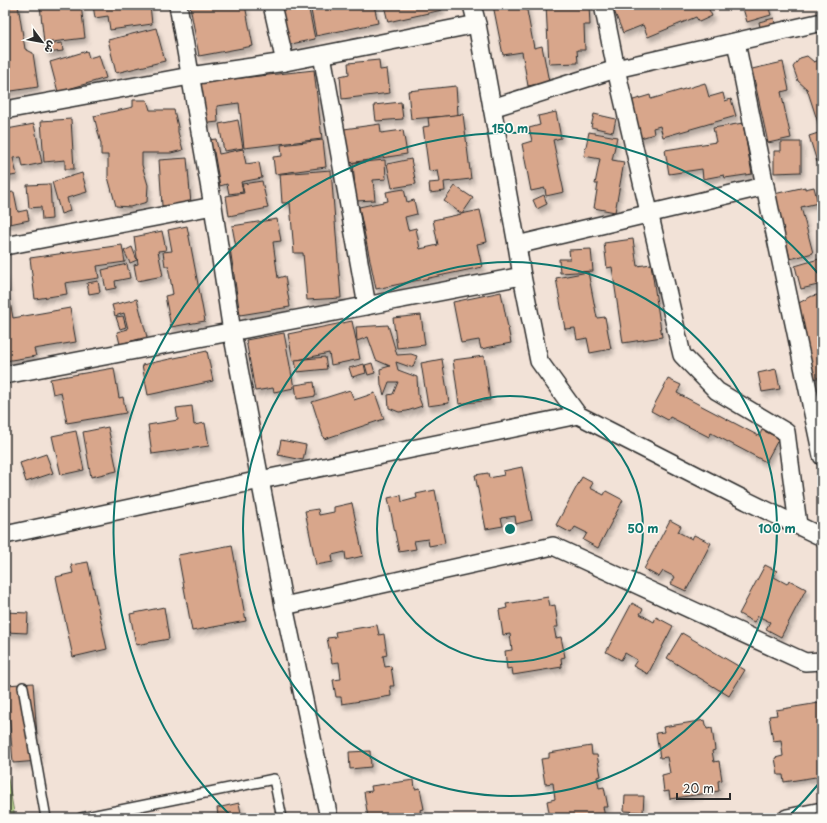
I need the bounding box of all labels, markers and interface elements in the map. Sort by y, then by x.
north arrow [22,22,62,62]
text: ش [40,38,61,57]
text: 150 m [492,119,528,137]
text: 50 m [627,519,659,537]
text: 100 m [758,519,796,537]
centre of rings [503,522,517,536]
scale bar [677,775,730,801]
text: 20 m [683,779,714,797]

